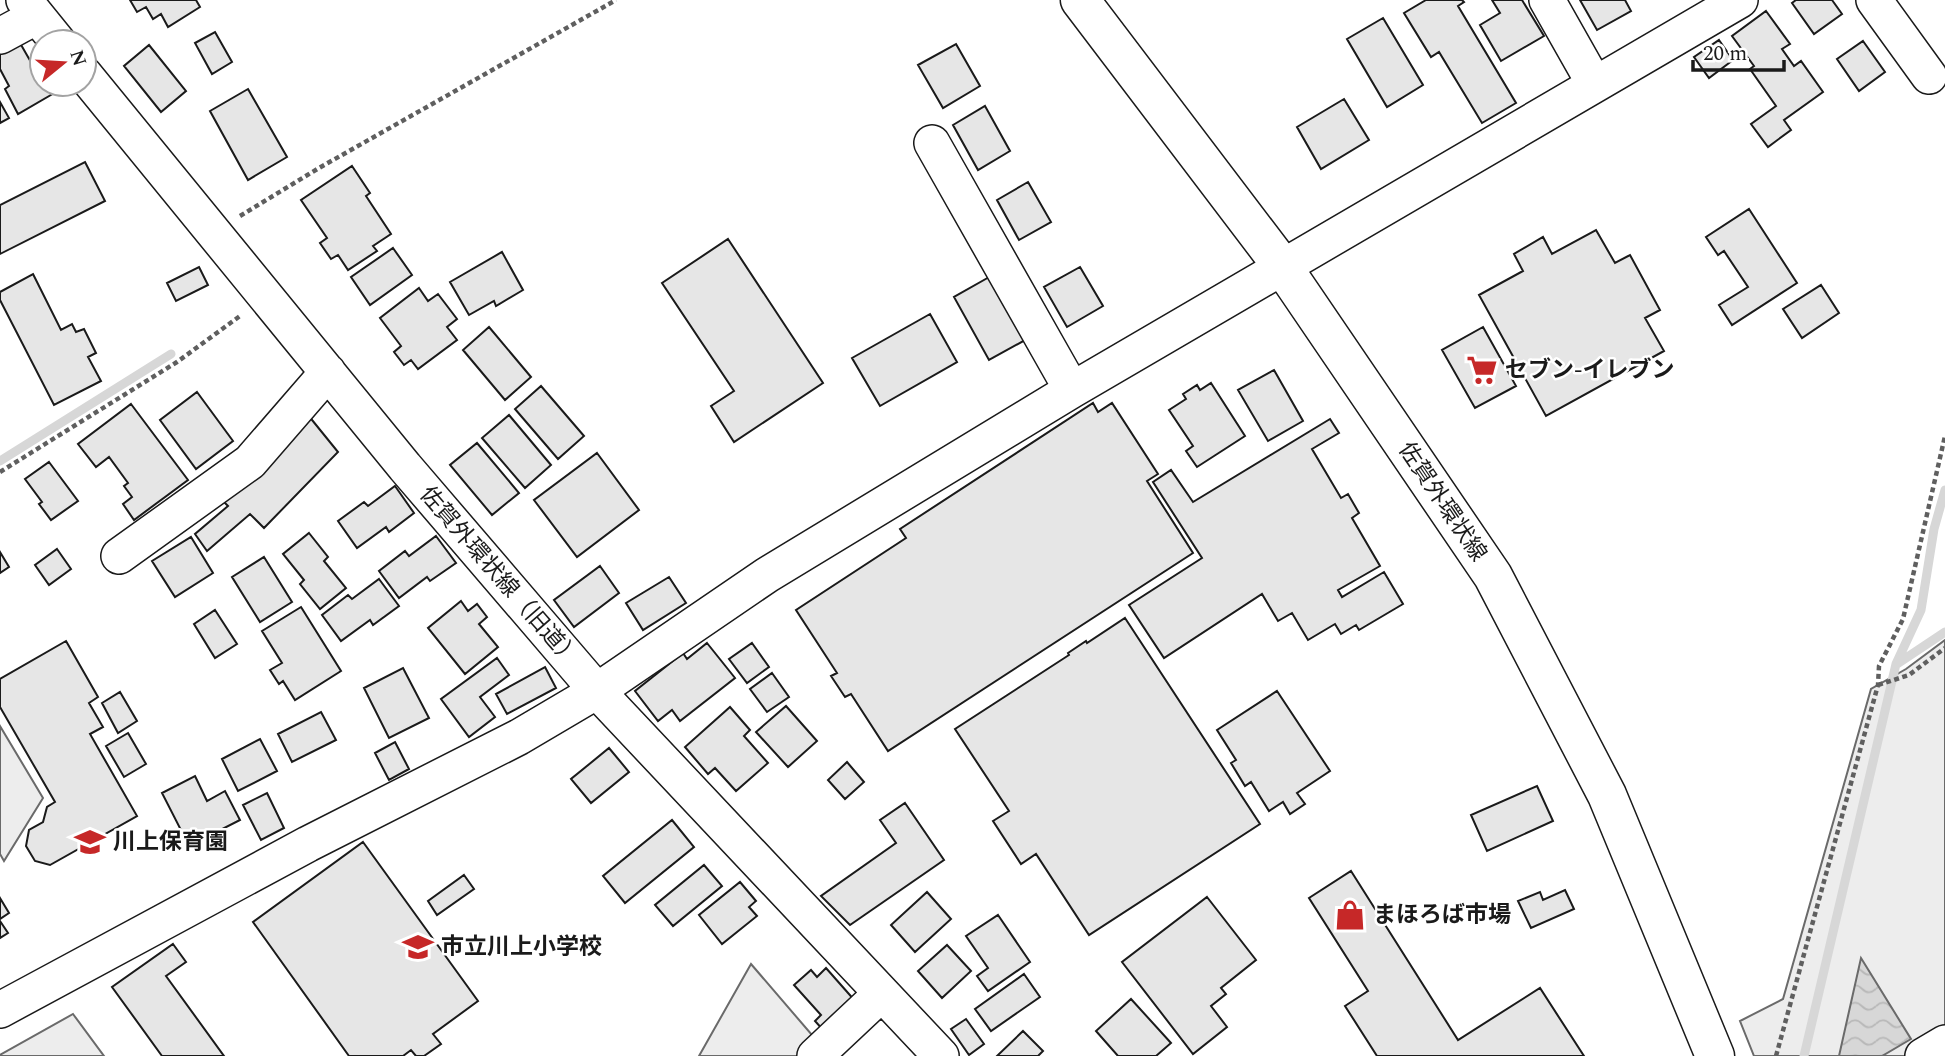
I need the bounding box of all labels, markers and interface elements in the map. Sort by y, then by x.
north arrow [28,28,98,98]
scale bar [1693,28,1784,72]
text: 20 m [1703,38,1747,70]
text: N [62,46,94,70]
supermarket icon: セブン-イレブン [1465,353,1499,387]
place label: セブン-イレブン [1505,353,1675,388]
street label: 佐賀外環状線 [1389,435,1495,569]
street label: 佐賀外環状線（旧道） [410,479,588,675]
school or university icon: 川上保育園 [73,825,107,859]
place label: 川上保育園 [113,825,228,860]
shop icon: まほろば市場 [1333,898,1367,932]
place label: まほろば市場 [1373,898,1511,933]
school or university icon: 市立川上小学校 [401,930,435,964]
place label: 市立川上小学校 [441,930,602,965]

